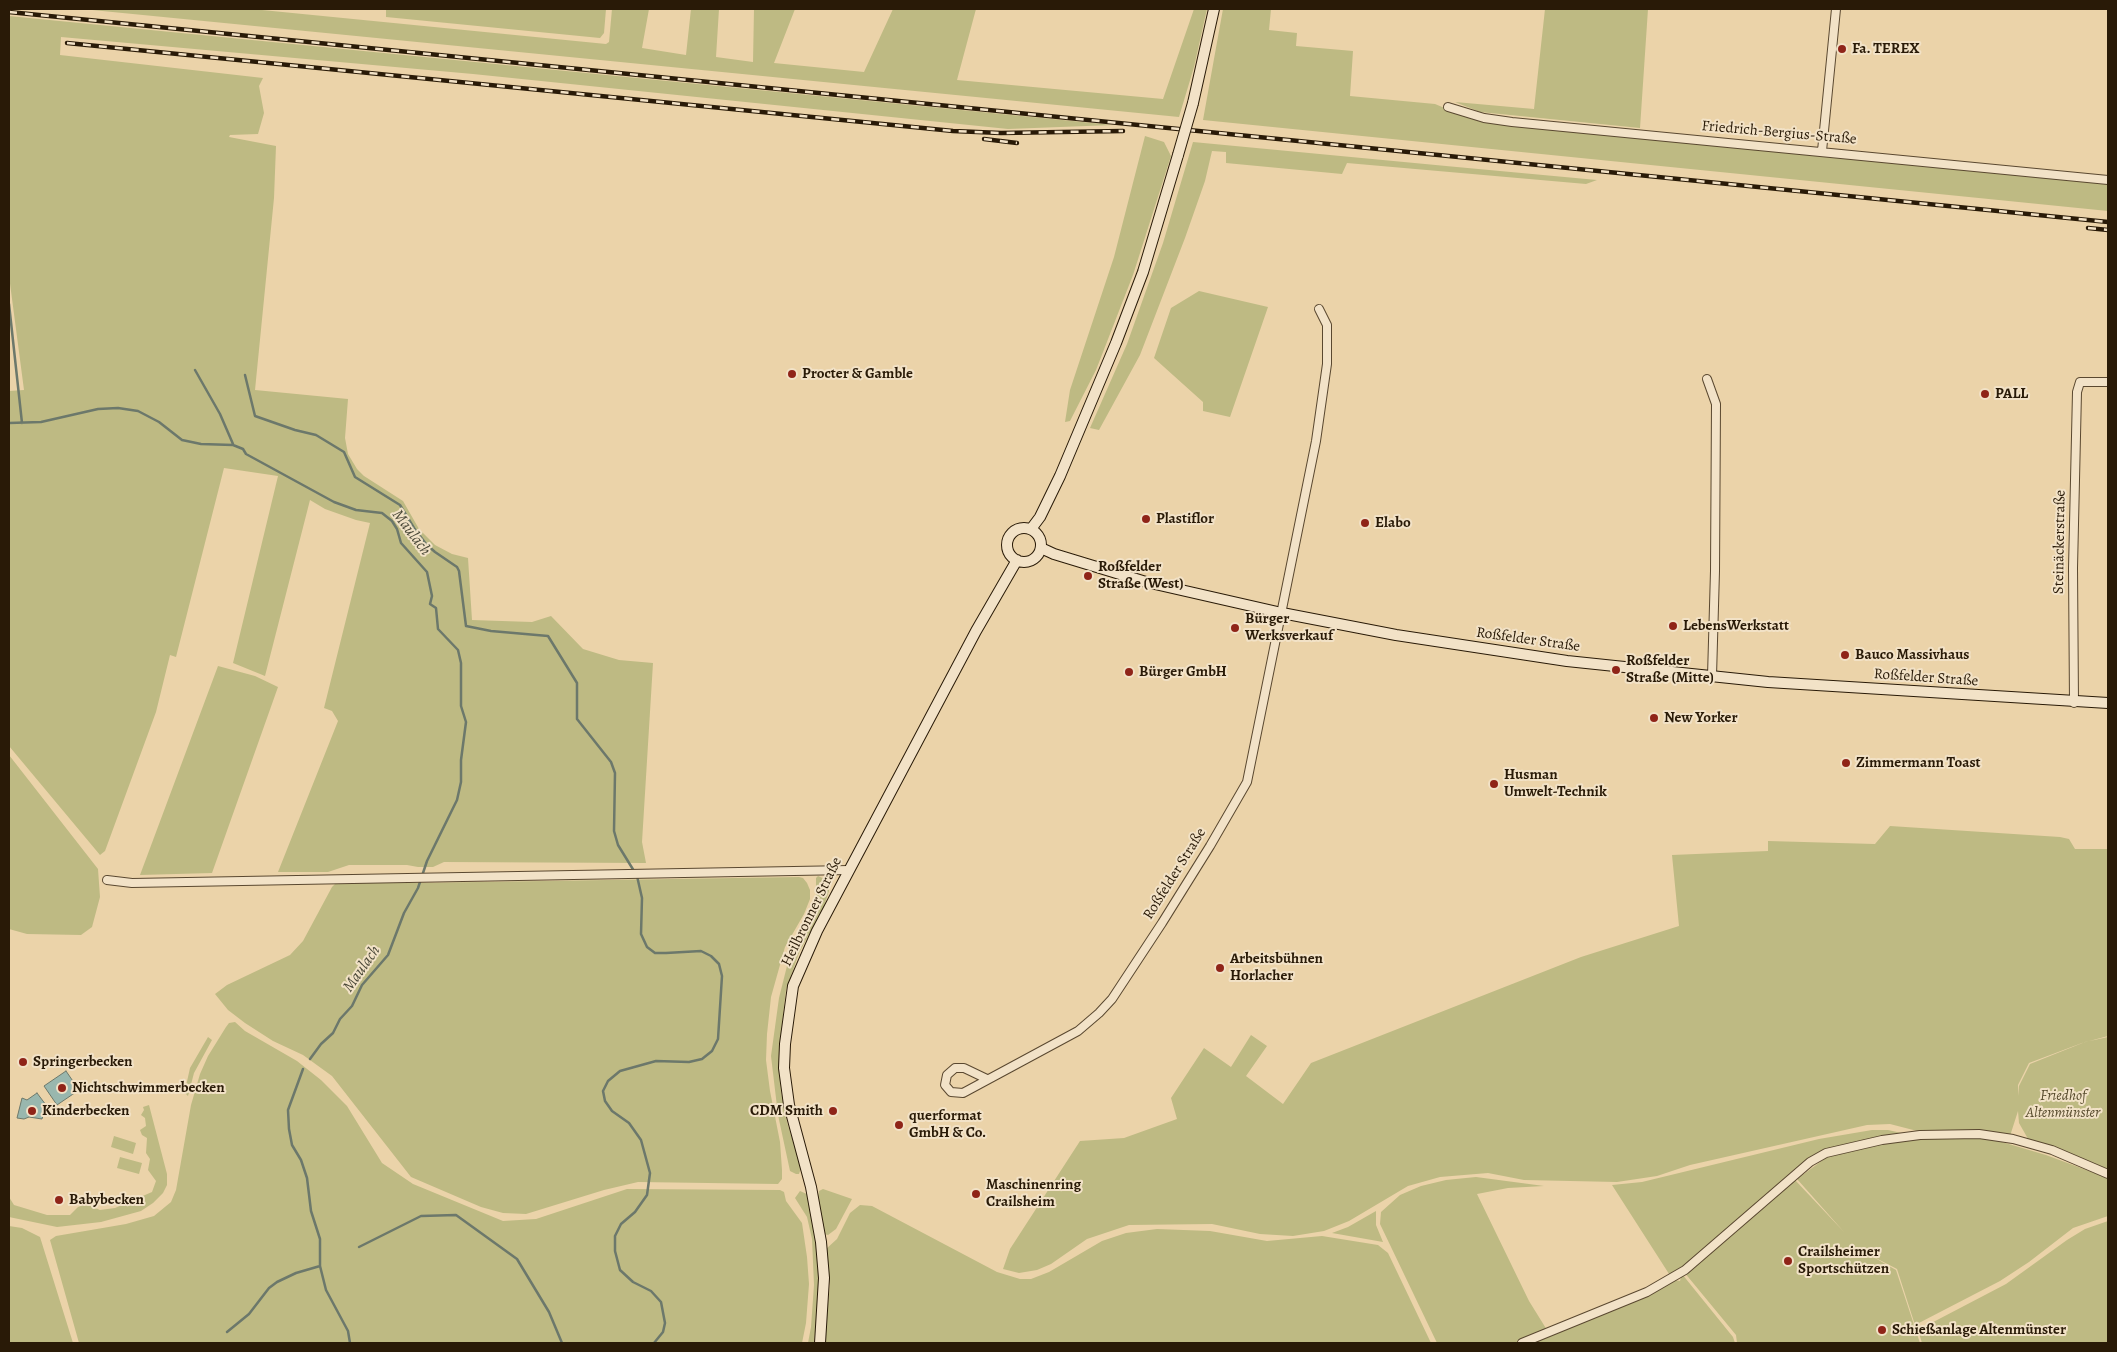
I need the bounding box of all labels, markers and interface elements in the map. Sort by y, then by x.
place label: Fa. TEREX [1852,40,1920,58]
marker: Fa. TEREX [1836,43,1848,55]
street label: Friedrich-Bergius-Straße [1701,117,1857,149]
place label: Procter & Gamble [802,365,913,383]
marker: Procter & Gamble [786,368,798,380]
place label: PALL [1995,385,2028,403]
marker: PALL [1979,388,1991,400]
street label: Steinäckerstraße [2050,490,2070,594]
water label: Maulach [388,506,434,560]
place label: Plastiflor [1156,510,1214,528]
marker: Plastiflor [1140,513,1152,525]
place label: Elabo [1375,514,1411,532]
marker: Elabo [1359,517,1371,529]
place label: Roßfelder Straße (West) [1098,558,1184,593]
marker: Roßfelder Straße (West) [1082,570,1094,582]
place label: Bürger Werksverkauf [1245,610,1333,645]
place label: LebensWerkstatt [1683,617,1789,635]
marker: LebensWerkstatt [1667,620,1679,632]
marker: Bürger Werksverkauf [1229,622,1241,634]
street label: Roßfelder Straße [1475,624,1581,656]
place label: Bauco Massivhaus [1855,646,1969,664]
marker: Bauco Massivhaus [1839,649,1851,661]
place label: Roßfelder Straße (Mitte) [1626,652,1714,687]
place label: Bürger GmbH [1139,663,1227,681]
marker: Roßfelder Straße (Mitte) [1610,664,1622,676]
street label: Roßfelder Straße [1873,665,1979,691]
marker: Bürger GmbH [1123,666,1135,678]
place label: New Yorker [1664,709,1738,727]
marker: New Yorker [1648,712,1660,724]
place label: Zimmermann Toast [1856,754,1980,772]
marker: Zimmermann Toast [1840,757,1852,769]
place label: Husman Umwelt-Technik [1504,766,1607,801]
marker: Husman Umwelt-Technik [1488,778,1500,790]
street label: Roßfelder Straße [1140,825,1210,923]
street label: Heilbronner Straße [778,854,846,970]
water label: Maulach [339,942,385,996]
place label: Arbeitsbühnen Horlacher [1230,950,1323,985]
marker: Arbeitsbühnen Horlacher [1214,962,1226,974]
place label: Springerbecken [33,1053,133,1071]
marker: Springerbecken [17,1056,29,1068]
place label: Nichtschwimmerbecken [72,1079,225,1097]
marker: Nichtschwimmerbecken [56,1082,68,1094]
park label: Friedhof Altenmünster [2026,1087,2100,1122]
place label: Kinderbecken [42,1102,129,1120]
place label: CDM Smith [750,1102,823,1120]
marker: Kinderbecken [26,1105,38,1117]
marker: CDM Smith [827,1105,839,1117]
place label: querformat GmbH & Co. [909,1107,986,1142]
marker: querformat GmbH & Co. [893,1119,905,1131]
place label: Maschinenring Crailsheim [986,1176,1081,1211]
marker: Maschinenring Crailsheim [970,1188,982,1200]
place label: Babybecken [69,1191,144,1209]
marker: Babybecken [53,1194,65,1206]
place label: Crailsheimer Sportschützen [1798,1243,1889,1278]
marker: Crailsheimer Sportschützen [1782,1255,1794,1267]
place label: Schießanlage Altenmünster [1892,1321,2066,1339]
marker: Schießanlage Altenmünster [1876,1324,1888,1336]

